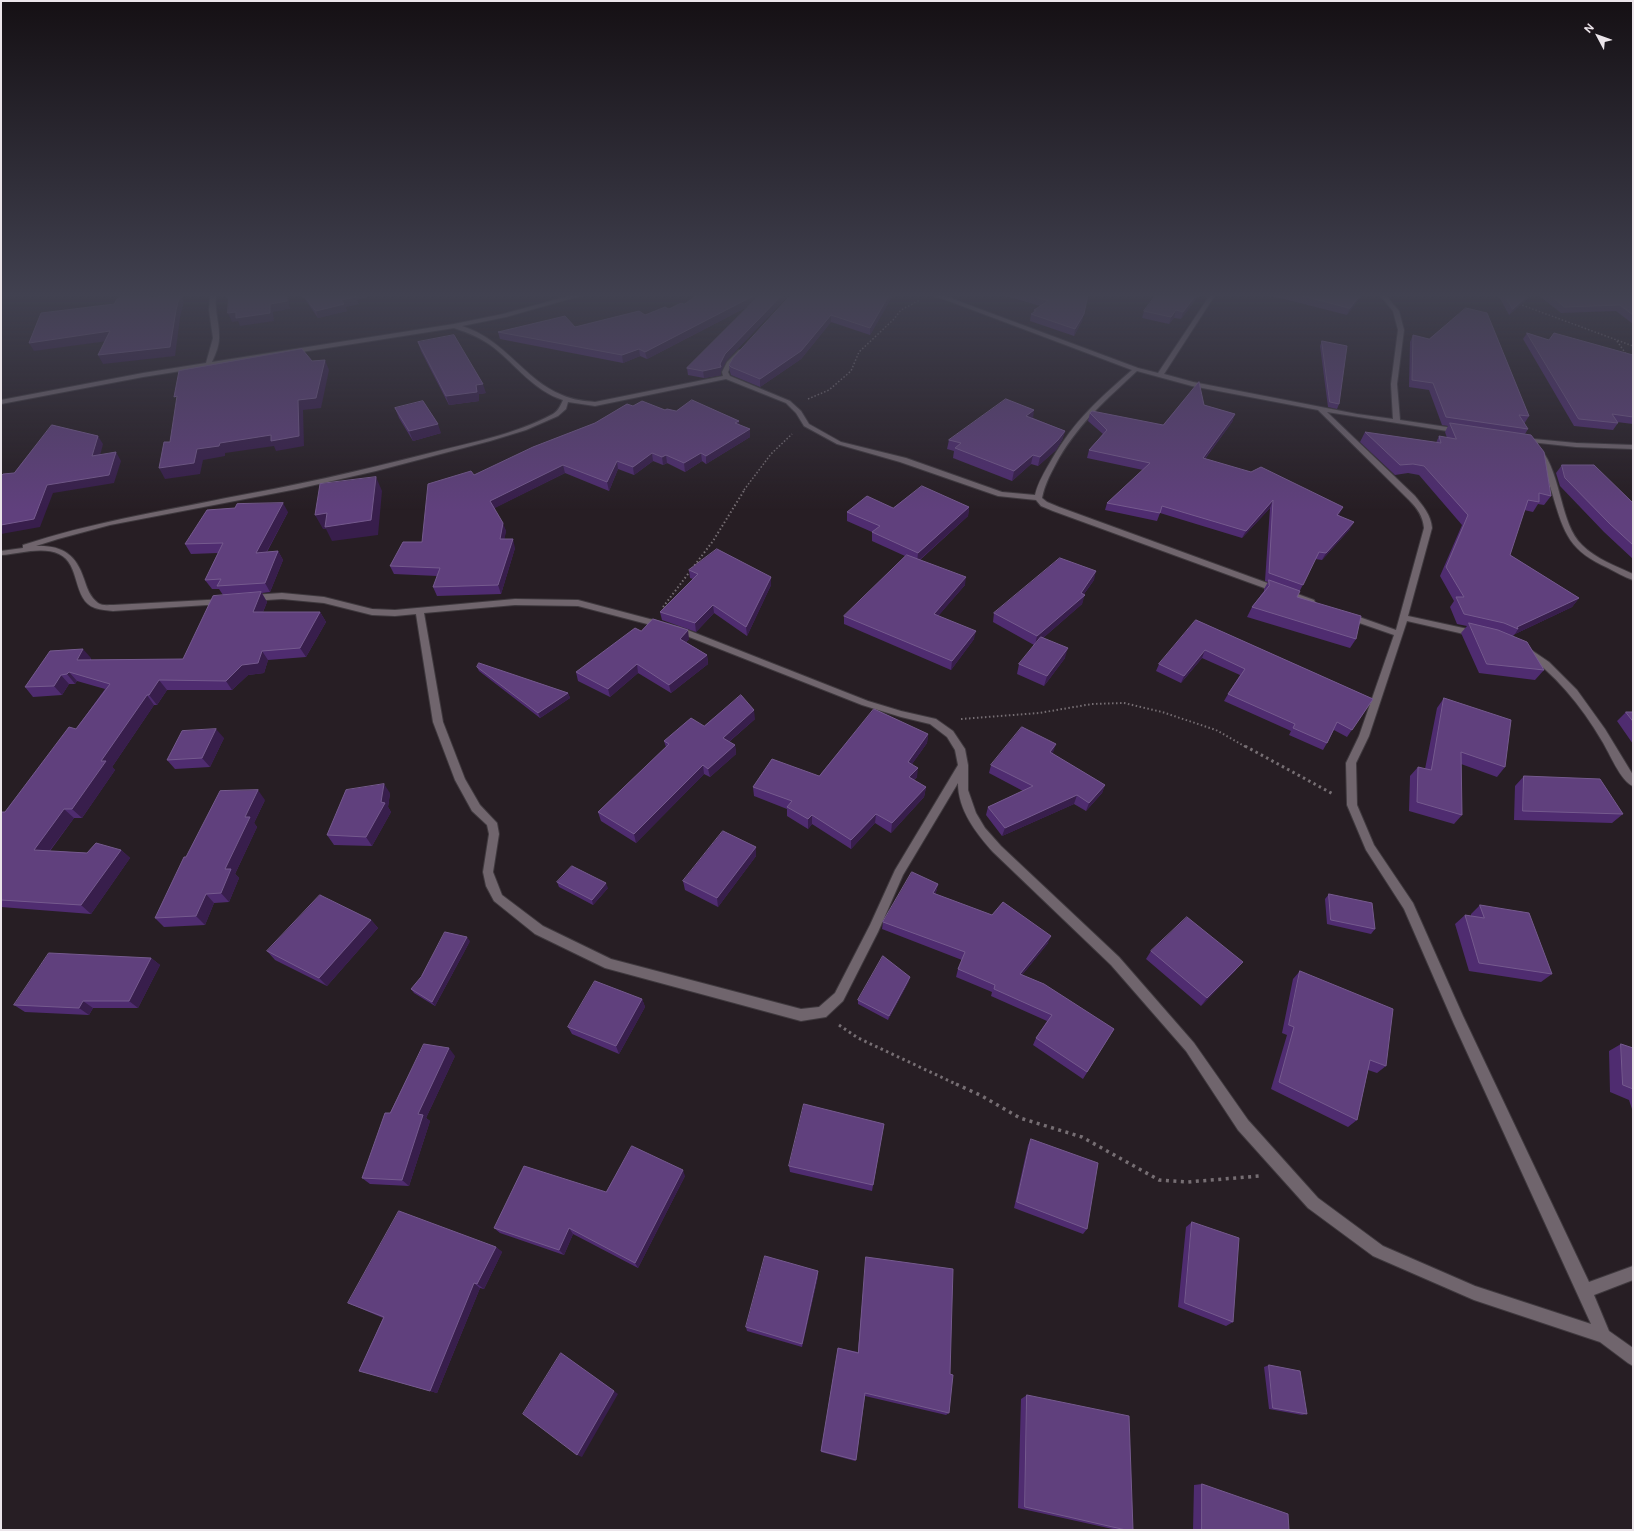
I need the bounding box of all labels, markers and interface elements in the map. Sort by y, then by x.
north arrow [1578,16,1618,56]
text: N [1581,21,1597,36]

